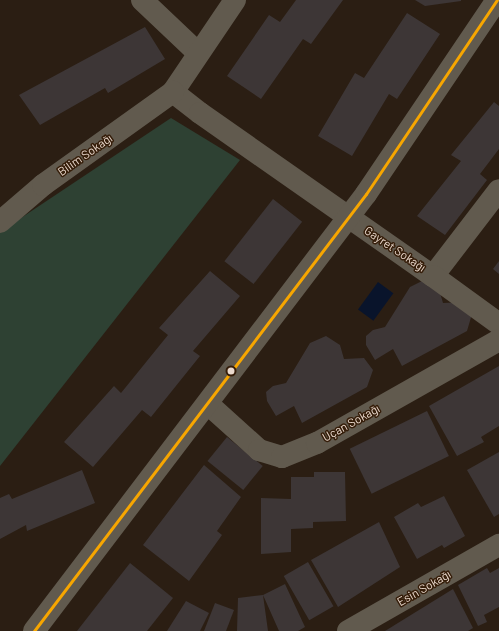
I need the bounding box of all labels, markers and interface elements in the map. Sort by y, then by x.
street label: Bilim Sokağı [55,131,115,179]
street label: Gayret Sokağı [362,223,428,275]
unlabelled marker [226,366,236,376]
street label: Uçan Sokağı [320,401,382,445]
street label: Esin Sokağı [395,567,453,609]

